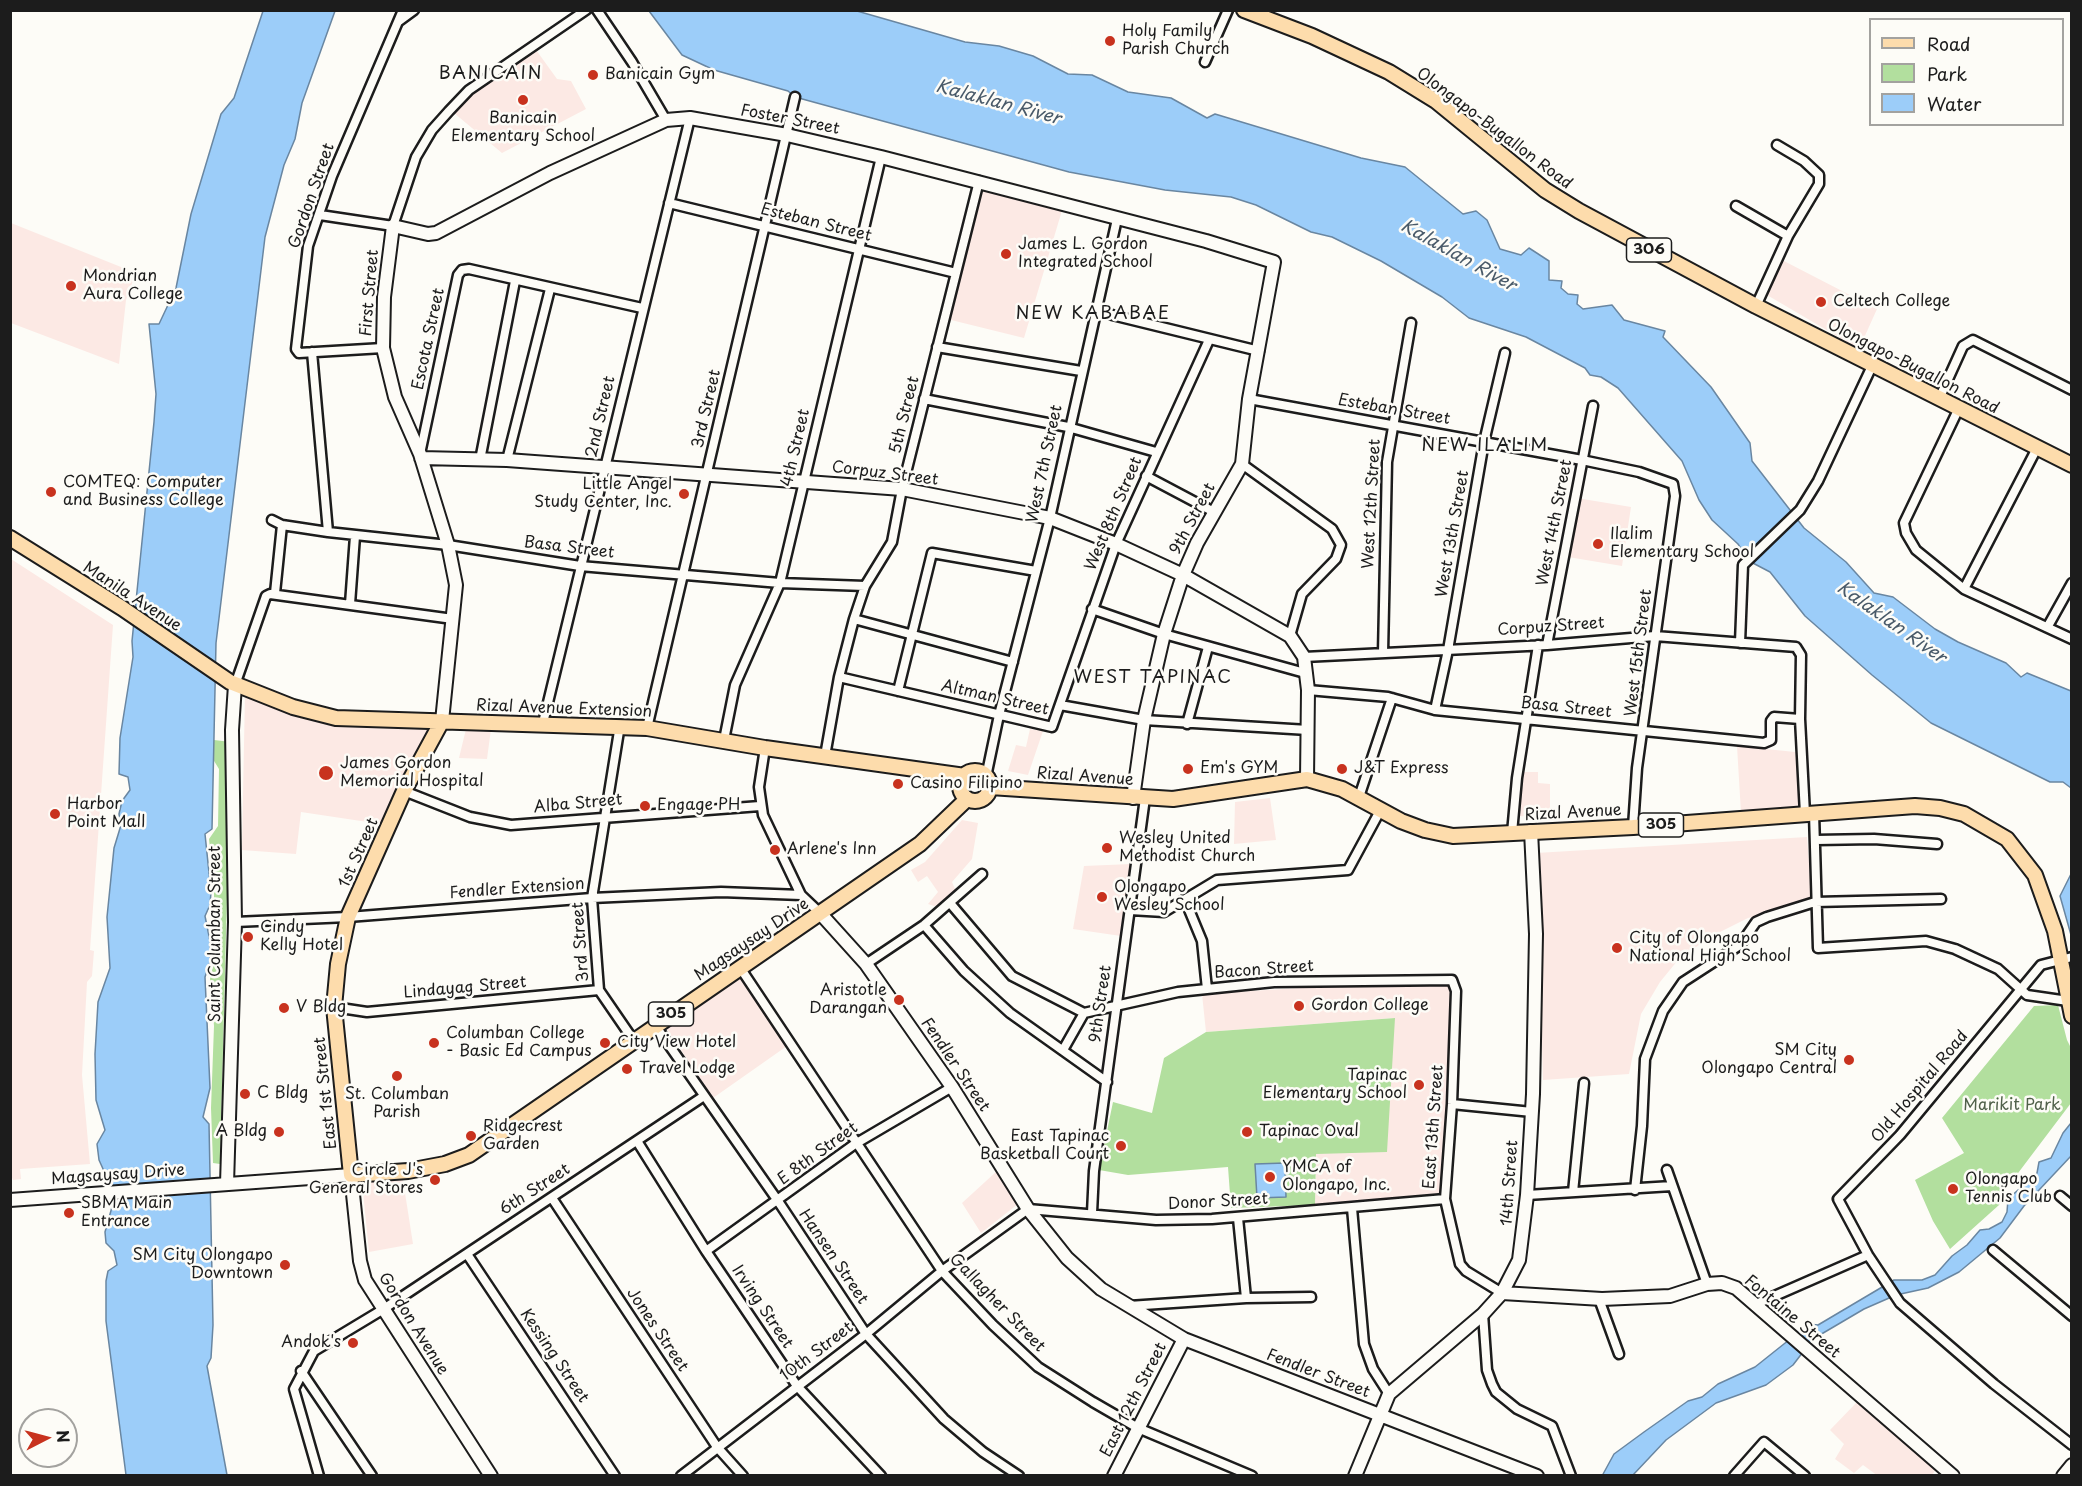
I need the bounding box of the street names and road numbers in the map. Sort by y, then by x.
street label: Olongapo-Bugallon Road [1412,64,1576,194]
street label: Foster Street [739,101,841,139]
street label: Gordon Street [285,141,339,251]
street label: Esteban Street [759,200,873,246]
road number: 306 [1626,238,1672,262]
street label: First Street [357,249,383,337]
street label: Escota Street [409,286,449,392]
street label: Olongapo-Bugallon Road [1824,315,2002,419]
street label: 3rd Street [689,368,725,450]
street label: 2nd Street [582,374,620,460]
street label: 5th Street [886,374,924,456]
street label: Esteban Street [1336,391,1452,429]
street label: West 7th Street [1023,403,1067,525]
street label: 4th Street [778,407,814,489]
street label: West 12th Street [1359,439,1385,569]
street label: West 8th Street [1081,454,1147,574]
street label: Corpuz Street [831,458,939,490]
street label: West 14th Street [1533,458,1577,588]
street label: West 13th Street [1432,469,1474,599]
street label: 9th Street [1166,480,1220,558]
street label: Basa Street [523,533,615,563]
street label: Manila Avenue [79,558,185,636]
street label: West 15th Street [1622,588,1656,718]
street label: Corpuz Street [1497,614,1605,640]
street label: Altman Street [939,676,1051,720]
street label: Basa Street [1520,694,1612,722]
street label: Rizal Avenue Extension [476,696,652,722]
street label: Rizal Avenue [1036,764,1134,790]
street label: Alba Street [533,791,623,817]
street label: Rizal Avenue [1524,801,1622,825]
road number: 305 [1638,813,1684,837]
street label: 1st Street [335,815,383,891]
street label: Saint Columban Street [206,846,226,1022]
street label: Fendler Extension [449,875,585,903]
street label: Magsaysay Drive [691,895,813,985]
street label: 3rd Street [569,901,593,983]
street label: Bacon Street [1214,957,1314,983]
street label: 9th Street [1086,964,1116,1044]
street label: Lindayag Street [403,973,527,1003]
road number: 305 [648,1002,694,1026]
street label: Fendler Street [916,1014,994,1116]
street label: Old Hospital Road [1868,1027,1972,1147]
street label: East 1st Street [311,1036,341,1150]
street label: East 13th Street [1420,1064,1448,1190]
street label: E 8th Street [774,1118,862,1190]
street label: 14th Street [1497,1139,1523,1227]
street label: 6th Street [496,1160,574,1220]
street label: Magsaysay Drive [51,1161,185,1189]
street label: Donor Street [1167,1190,1269,1214]
street label: Hansen Street [794,1206,872,1308]
street label: Gallagher Street [945,1250,1049,1356]
street label: Irving Street [727,1262,797,1352]
street label: Gordon Avenue [374,1269,452,1379]
street label: Fontaine Street [1740,1271,1844,1363]
street label: Jones Street [622,1284,692,1376]
street label: Kessing Street [515,1305,593,1407]
street label: 10th Street [777,1318,857,1386]
street label: East 12th Street [1097,1340,1171,1460]
street label: Fendler Street [1264,1345,1372,1403]

